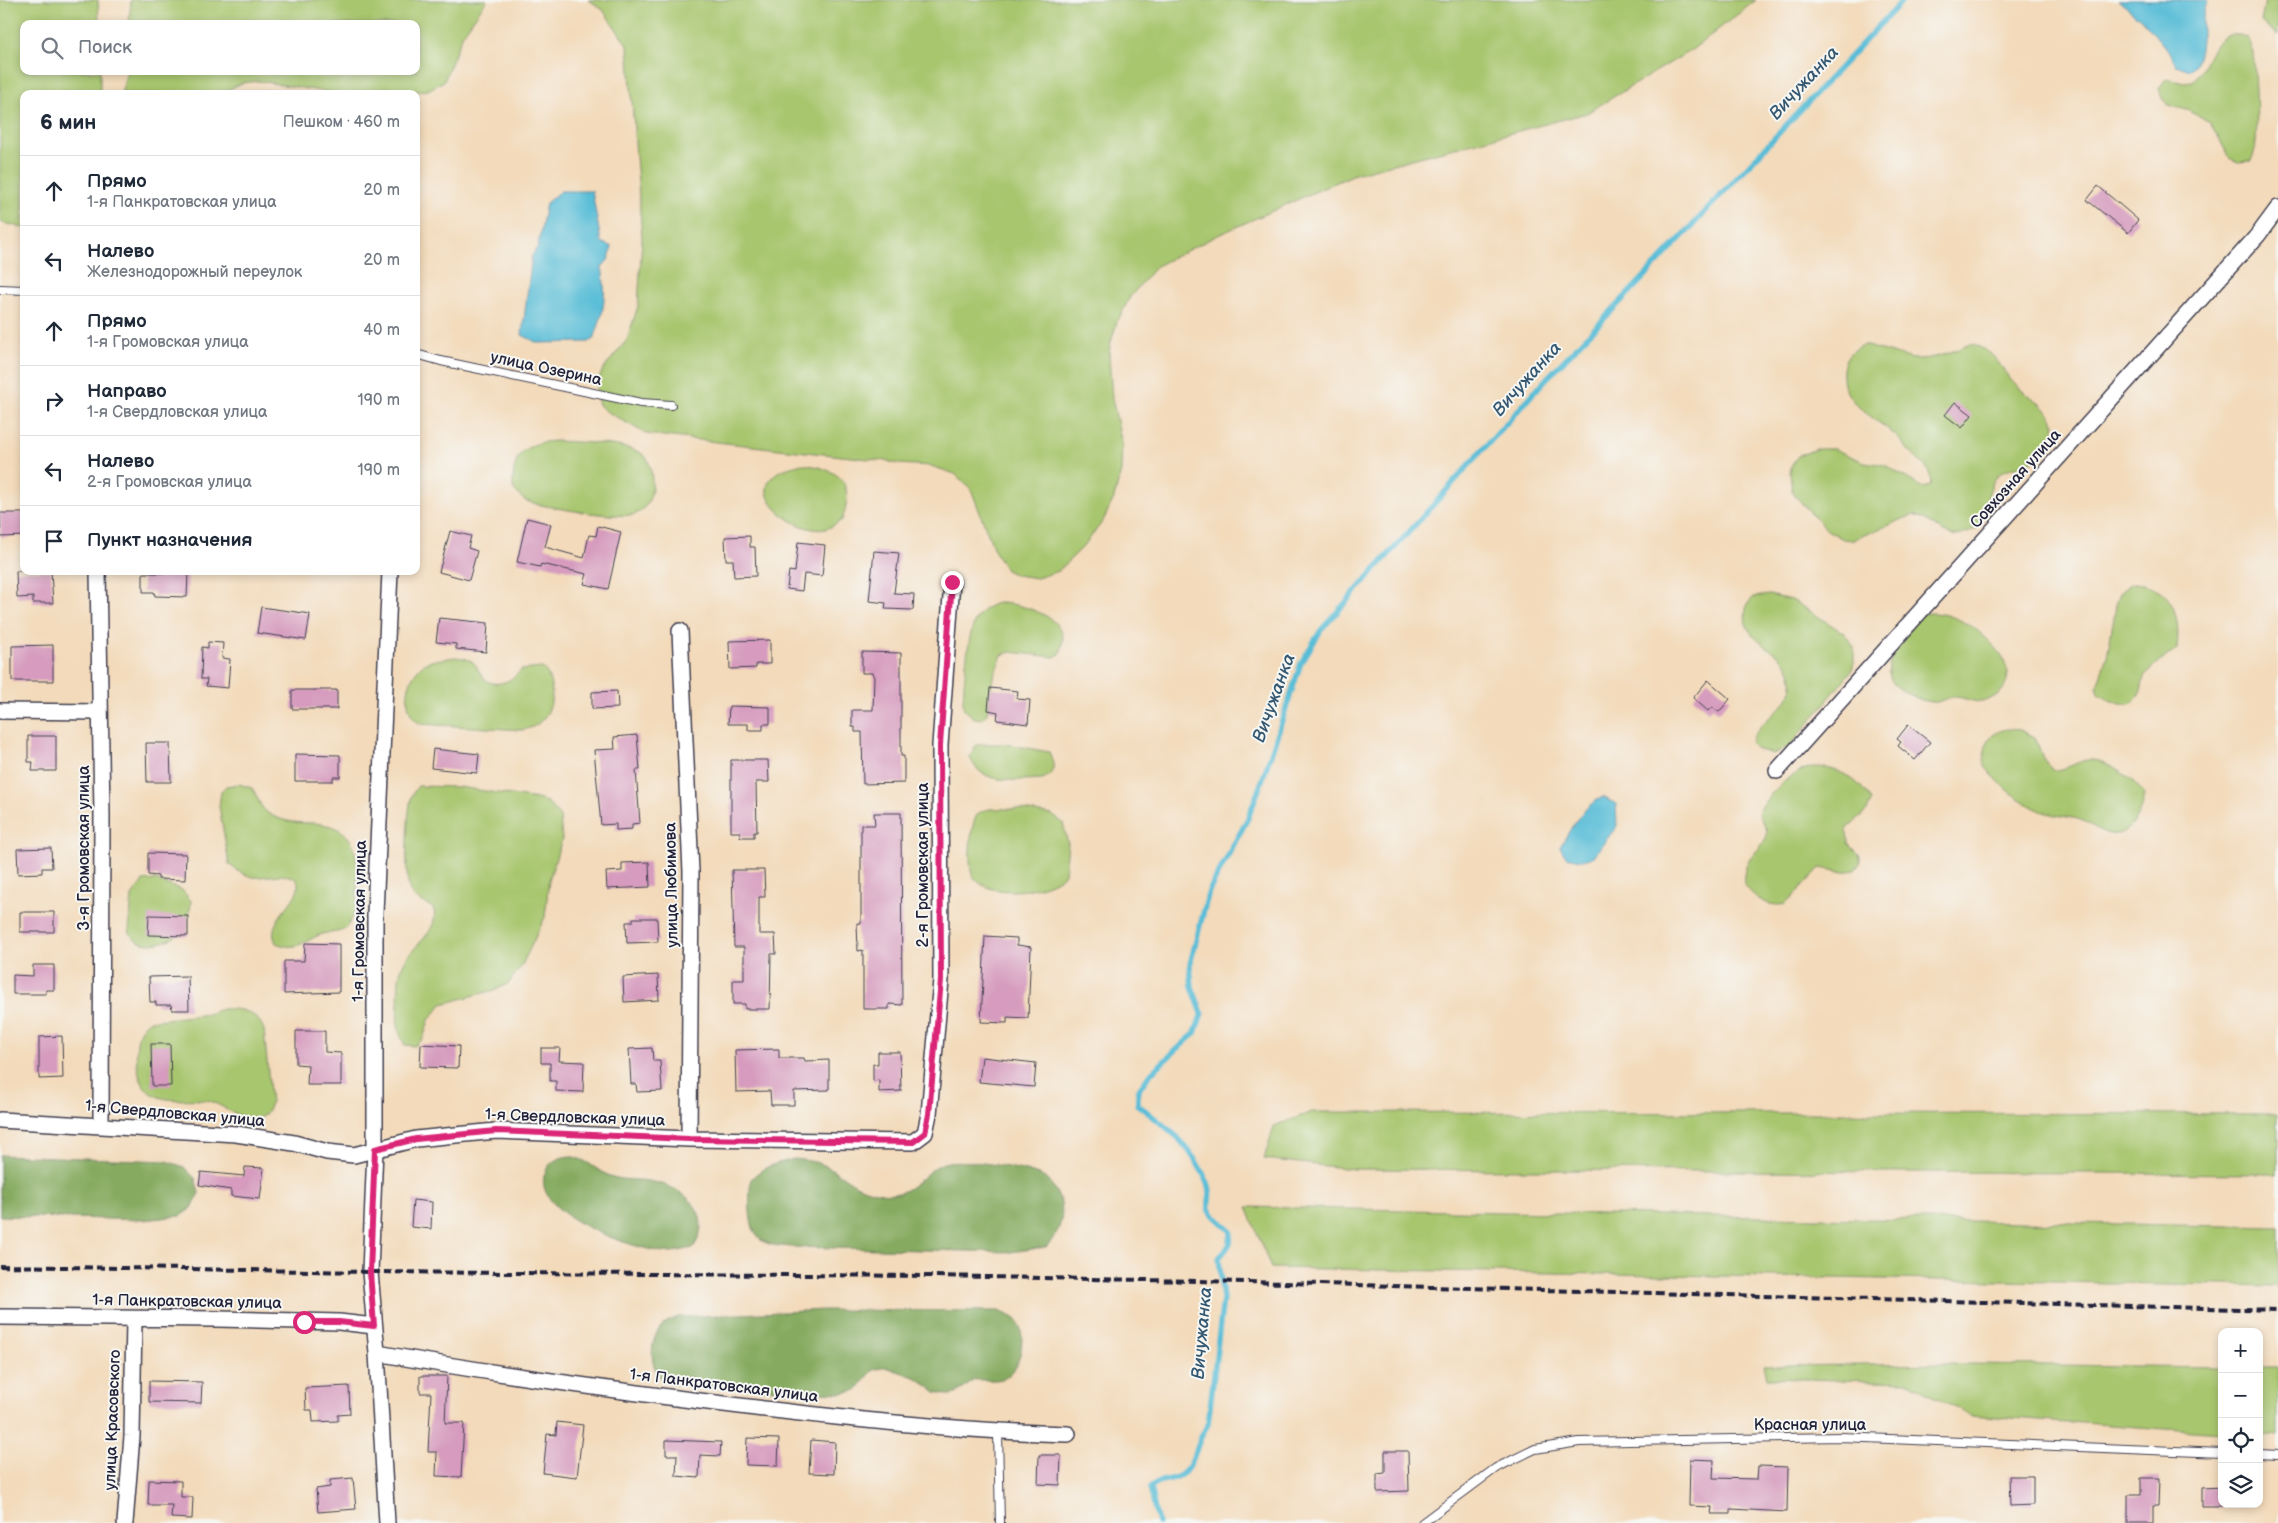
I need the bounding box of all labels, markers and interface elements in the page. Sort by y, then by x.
search box [20,20,420,75]
icon: search [38,34,66,62]
text: Поиск [78,36,132,59]
water label: Вичужанка [1765,42,1843,124]
text: 6 мин [40,110,96,135]
text: Пешком · 460 m [283,113,400,132]
text: Прямо [87,170,147,193]
icon: ahead [40,177,68,205]
text: 20 m [364,181,400,200]
text: 1-я Панкратовская улица [87,193,277,212]
text: Налево [87,240,154,263]
icon: left [40,247,68,275]
text: 20 m [364,251,400,270]
text: Железнодорожный переулок [87,263,302,282]
text: Прямо [87,310,147,333]
icon: ahead [40,317,68,345]
text: 40 m [363,321,400,340]
text: 1-я Громовская улица [87,333,249,352]
water label: Вичужанка [1488,338,1566,420]
street label: улица Озерина [489,348,604,390]
text: Направо [87,380,167,403]
icon: right [40,387,68,415]
text: 190 m [358,391,400,410]
text: 1-я Свердловская улица [87,403,268,422]
street label: Совхозная улица [1967,425,2066,532]
text: Налево [87,450,154,473]
icon: left [40,457,68,485]
text: 190 m [358,461,400,480]
text: 2-я Громовская улица [87,473,252,492]
icon: arrive [40,527,68,555]
text: Пункт назначения [87,529,252,552]
route end [941,571,964,594]
water label: Вичужанка [1248,651,1300,745]
street label: 3-я Громовская улица [75,765,94,931]
street label: 2-я Громовская улица [914,782,933,948]
street label: улица Любимова [661,822,683,948]
street label: 1-я Громовская улица [349,839,371,1002]
street label: 1-я Свердловская улица [84,1097,266,1131]
street label: 1-я Свердловская улица [484,1105,666,1131]
water label: Вичужанка [1187,1286,1217,1380]
street label: 1-я Панкратовская улица [92,1291,282,1313]
route start [293,1311,316,1334]
map controls [2218,1328,2263,1508]
button: + [2218,1328,2263,1373]
street label: улица Красовского [101,1349,125,1491]
street label: 1-я Панкратовская улица [629,1365,820,1407]
button: − [2218,1373,2263,1418]
street label: Красная улица [1754,1416,1867,1435]
button: locate [2218,1418,2263,1463]
button: layers [2218,1463,2263,1508]

